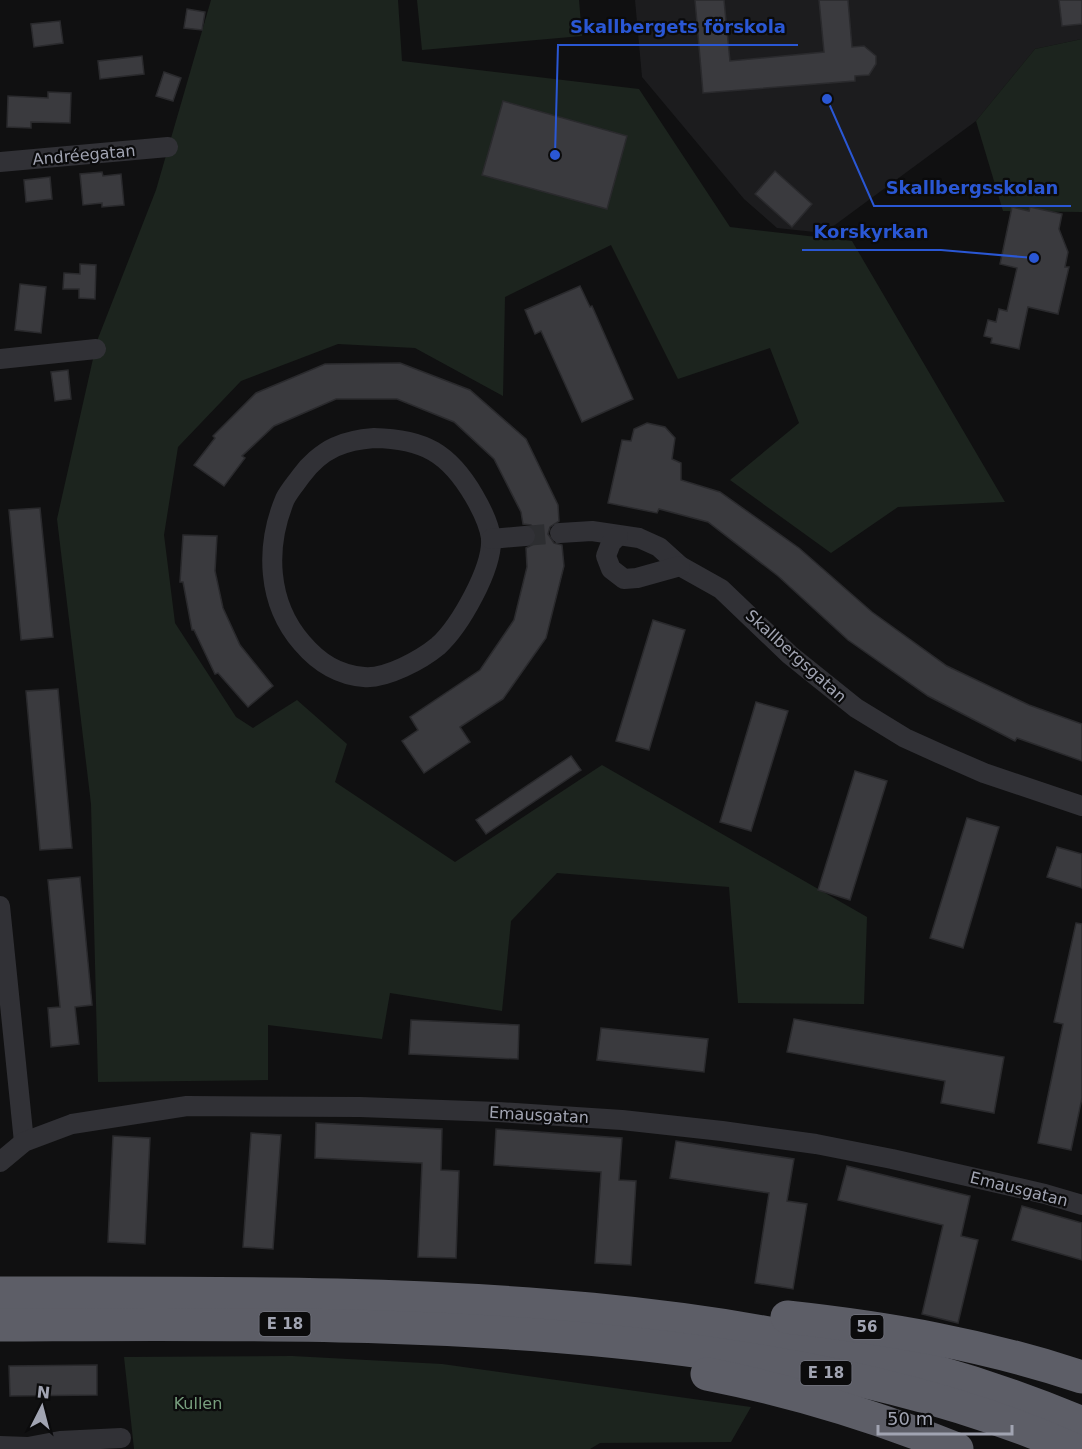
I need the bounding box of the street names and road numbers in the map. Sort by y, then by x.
street label: Andréegatan [32,141,136,169]
street label: Skallbergsgatan [742,606,850,706]
street label: Emausgatan [488,1103,590,1127]
street label: Emausgatan [968,1168,1070,1210]
road number: E 18 [260,1312,310,1336]
road number: 56 [850,1315,884,1339]
road number: E 18 [800,1361,852,1385]

